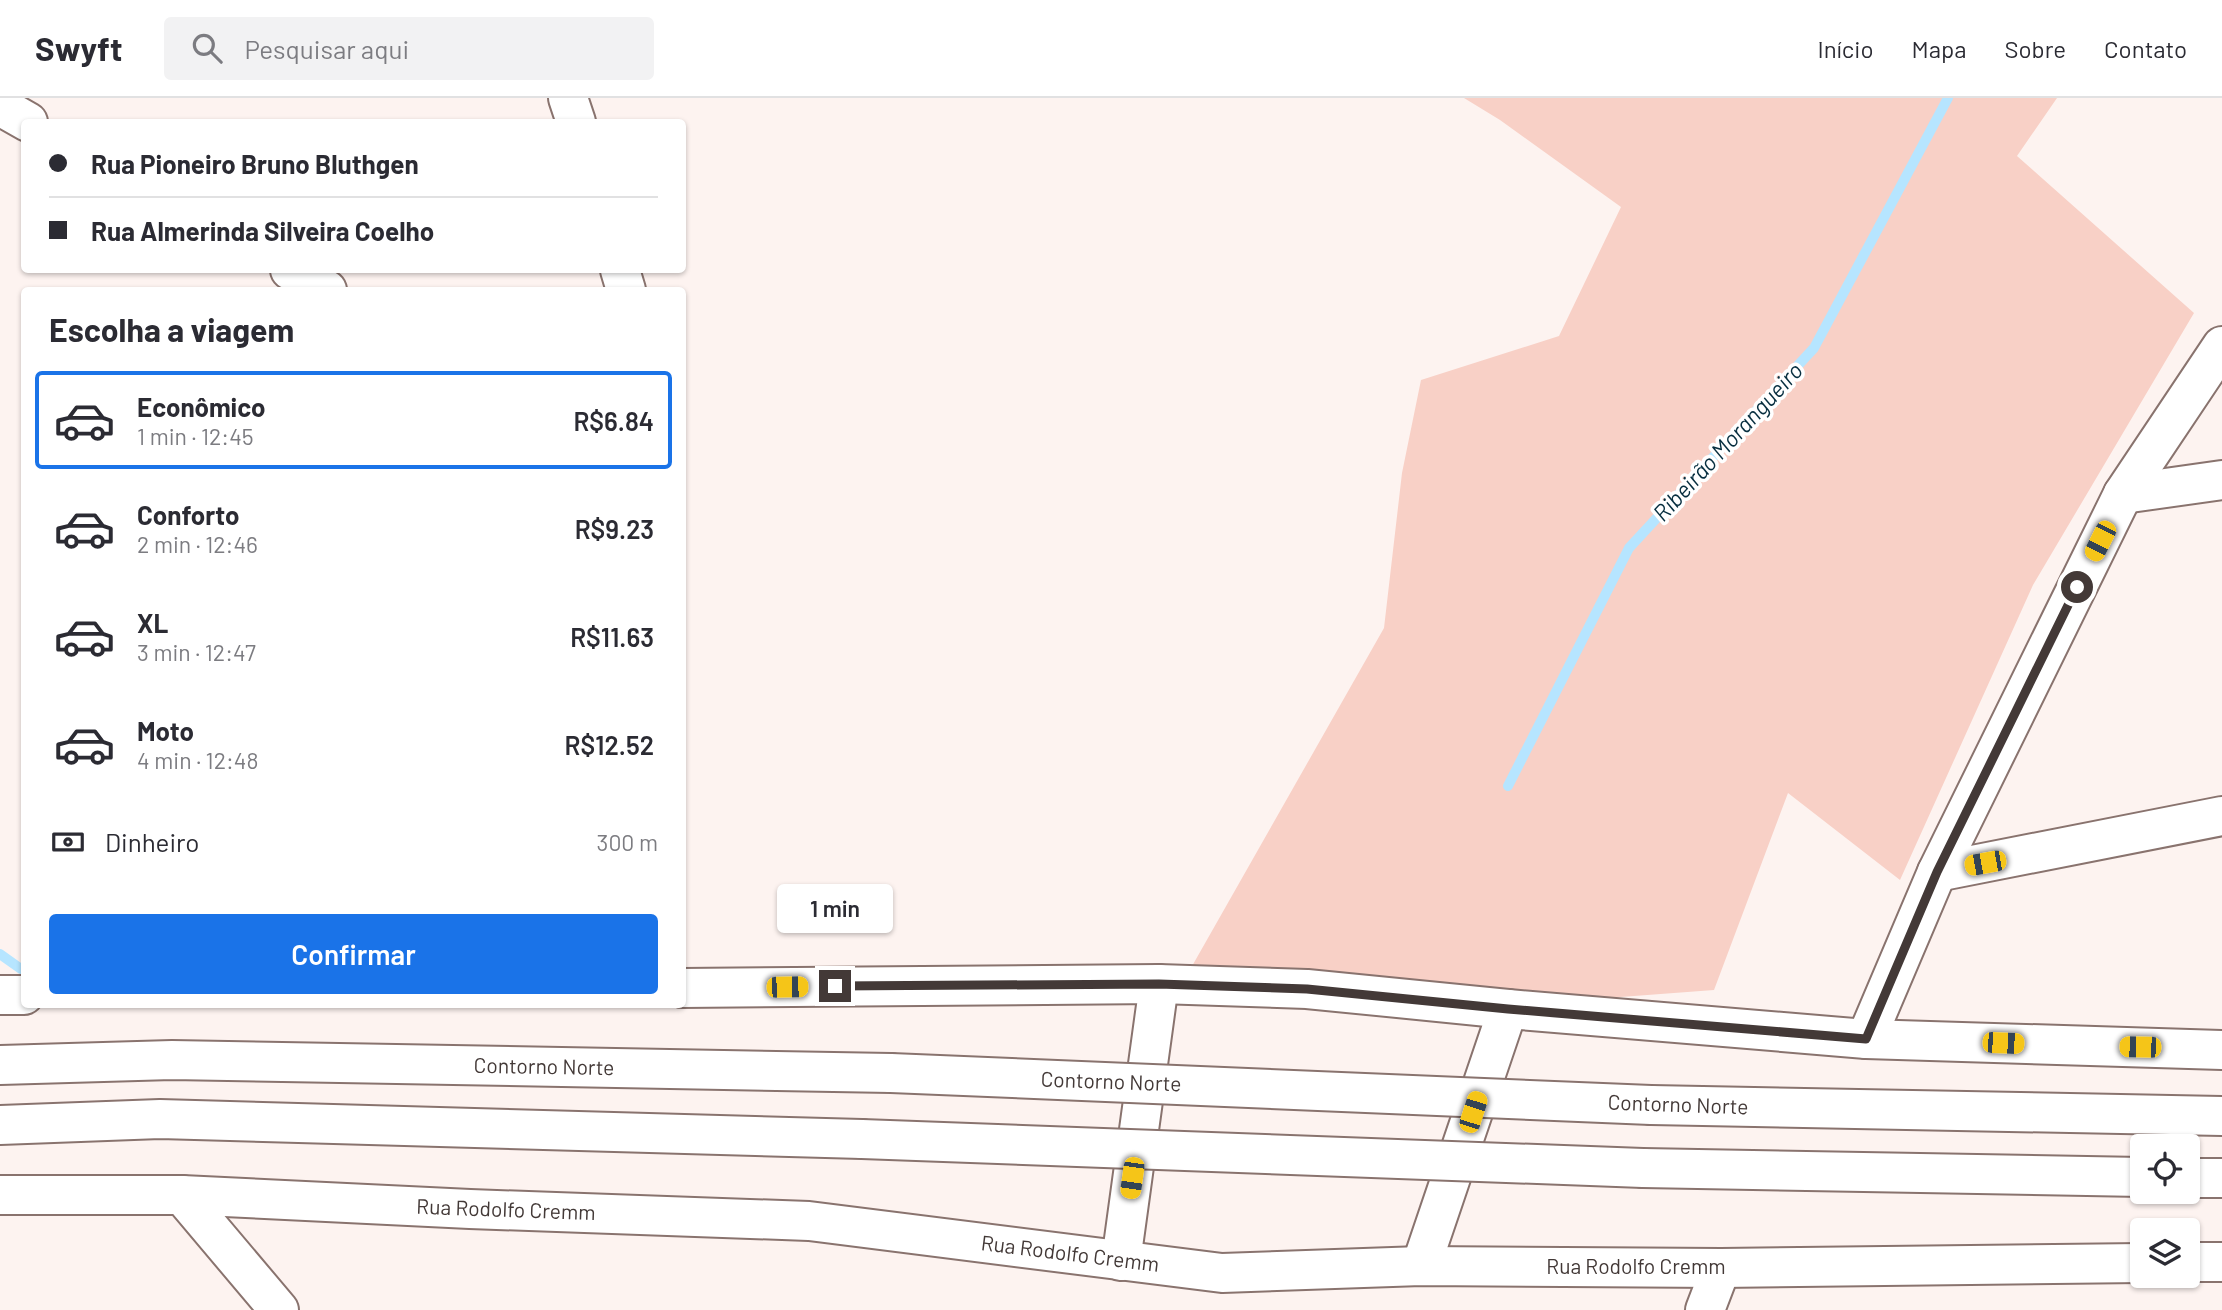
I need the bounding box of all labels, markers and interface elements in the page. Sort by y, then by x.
search box [164,17,654,80]
text: Swyft [35,28,122,68]
icon: search [188,29,226,67]
text: Pesquisar aqui [244,33,409,64]
text: Início [1818,34,1874,63]
text: Mapa [1912,34,1966,63]
text: Sobre [2004,34,2066,63]
text: Contato [2104,34,2187,63]
text: Rua Pioneiro Bruno Bluthgen [91,148,419,179]
text: Rua Almerinda Silveira Coelho [91,215,434,246]
text: Escolha a viagem [49,310,294,348]
water label: Ribeirão Morangueiro [1647,356,1808,526]
icon: car [53,389,116,452]
text: Econômico [137,391,266,422]
text: R$6.84 [573,405,654,436]
text: 1 min · 12:45 [137,422,254,450]
icon: car [53,497,116,560]
text: Conforto [137,499,240,530]
text: R$9.23 [575,513,654,544]
car [2082,518,2119,564]
text: 2 min · 12:46 [137,530,258,558]
route start [2061,571,2093,603]
icon: car [53,605,116,668]
text: XL [137,607,168,638]
text: R$11.63 [570,621,654,652]
text: 3 min · 12:47 [137,638,256,666]
icon: car [53,713,116,776]
text: Moto [137,715,194,746]
text: R$12.52 [565,729,654,760]
text: 4 min · 12:48 [137,746,258,774]
icon: cash [49,823,87,861]
text: Dinheiro [105,826,200,857]
text: 300 m [597,828,658,856]
car [1963,849,2008,877]
callout: 1 min [777,884,893,934]
text: 1 min [810,894,860,922]
button: Confirmar [49,914,658,994]
route end [819,970,851,1002]
car [766,976,809,998]
car [1982,1032,2025,1054]
car [2119,1036,2162,1058]
street label: Contorno Norte [473,1052,615,1079]
street label: Contorno Norte [1040,1066,1182,1095]
car [1457,1089,1490,1135]
street label: Contorno Norte [1607,1089,1749,1118]
map controls [2130,1134,2200,1288]
button: locate [2130,1134,2200,1204]
car [1119,1156,1146,1200]
street label: Rua Rodolfo Cremm [416,1193,596,1224]
button: layers [2130,1218,2200,1288]
street label: Rua Rodolfo Cremm [980,1229,1161,1276]
street label: Rua Rodolfo Cremm [1546,1253,1726,1278]

